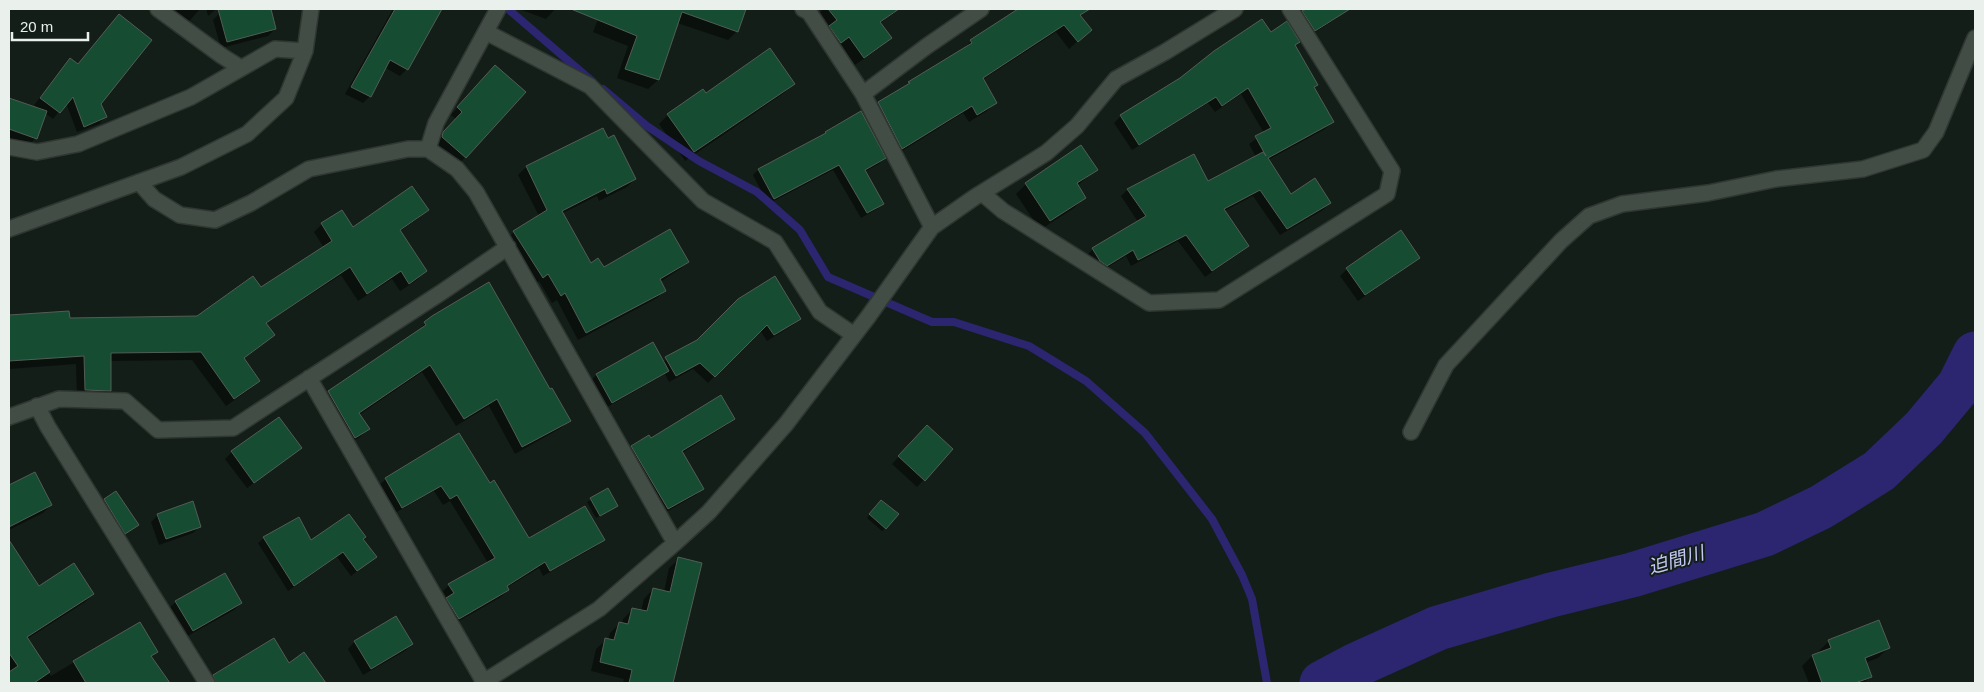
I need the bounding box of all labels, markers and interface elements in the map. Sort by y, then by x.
scale bar [12,10,89,42]
text: 20 m [20,18,53,35]
water label: 迫間川 [1646,542,1708,578]

